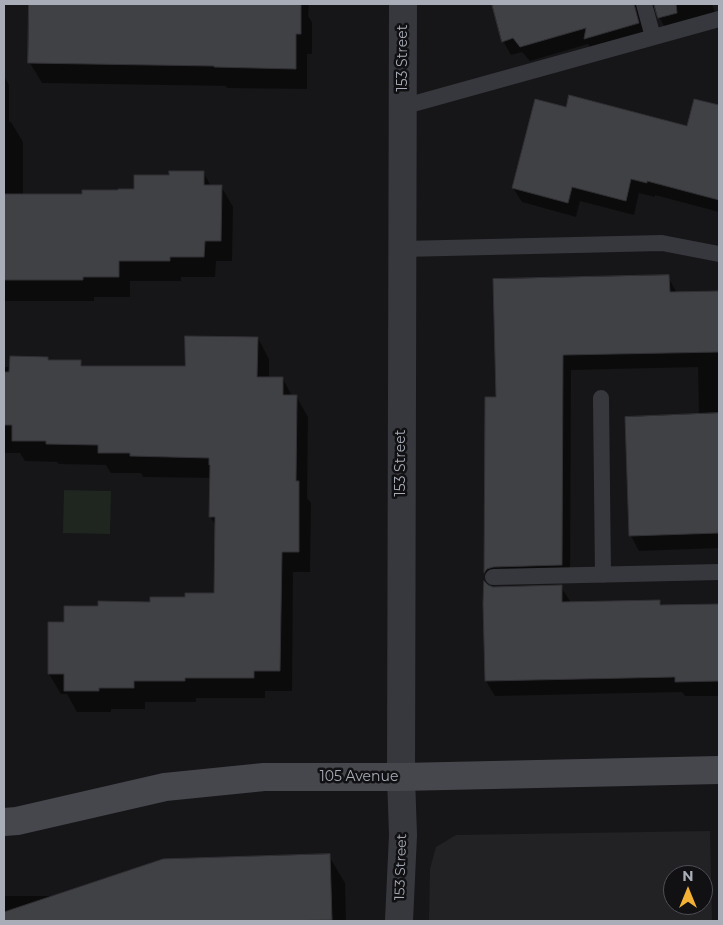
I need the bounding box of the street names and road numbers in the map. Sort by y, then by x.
street label: 153 Street [395,25,411,91]
street label: 153 Street [393,430,409,496]
street label: 105 Avenue [320,769,398,785]
street label: 153 Street [391,833,411,901]

